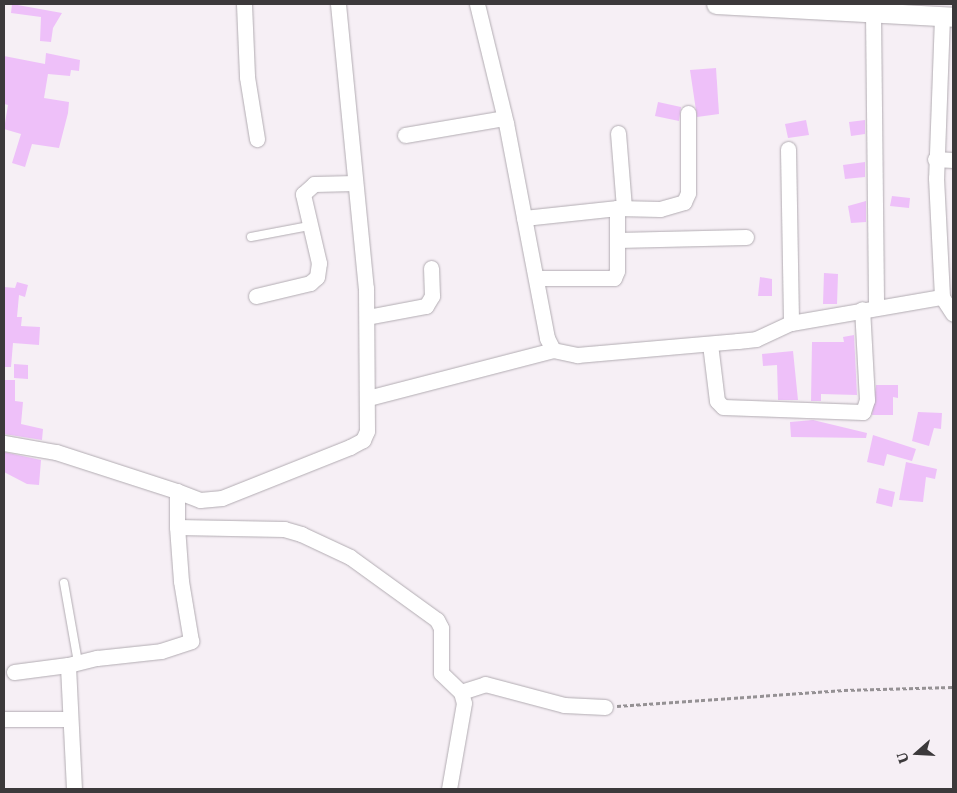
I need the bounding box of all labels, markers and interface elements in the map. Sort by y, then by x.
north arrow [892,728,942,778]
text: U [893,750,912,766]

